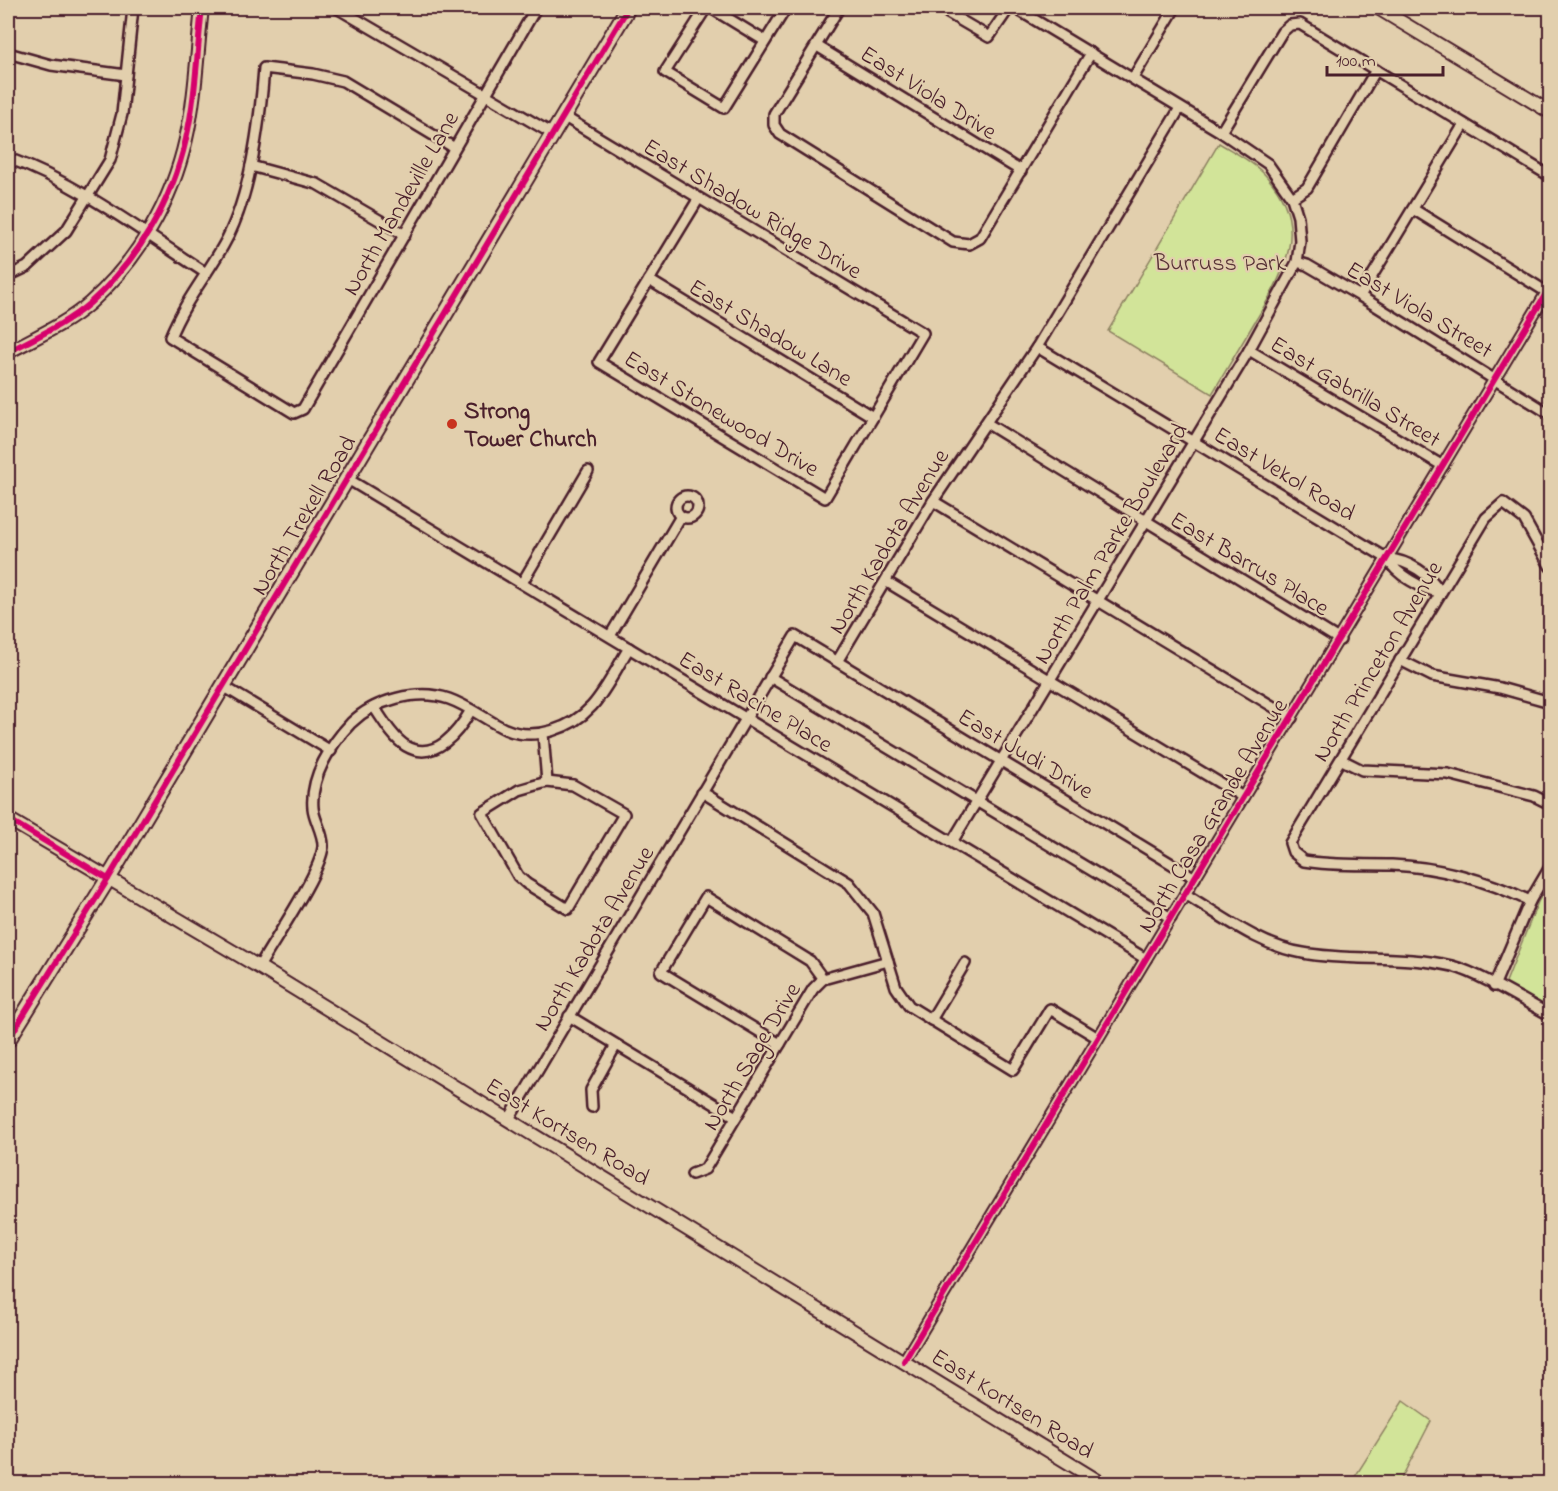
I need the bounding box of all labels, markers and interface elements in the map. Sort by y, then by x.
street label: East Viola Drive [852,38,1003,150]
scale bar [1327,39,1442,77]
text: 100 m [1336,49,1376,75]
street label: North Mandeville Lane [335,105,469,303]
street label: East Shadow Ridge Drive [636,131,868,290]
park label: Burruss Park [1153,247,1287,282]
street label: East Viola Street [1339,253,1499,369]
street label: East Shadow Lane [681,271,859,397]
street label: East Gabrilla Street [1263,328,1447,458]
street label: East Stonewood Drive [616,343,825,488]
place label: Strong Tower Church [464,395,597,458]
marker: Strong Tower Church [445,417,459,431]
street label: North Palm Parke Boulevard [1026,417,1198,672]
street label: East Vekol Road [1206,419,1362,532]
street label: North Trekell Road [244,429,367,603]
street label: North Kadota Avenue [821,443,960,642]
street label: East Barrus Place [1162,504,1335,627]
street label: North Princeton Avenue [1305,555,1453,770]
street label: East Racine Place [671,643,839,763]
street label: North Casa Grande Avenue [1130,692,1298,940]
street label: East Judi Drive [950,701,1100,810]
street label: North Kadota Avenue [526,840,665,1039]
street label: North Sage Drive [695,976,811,1138]
street label: East Kortsen Road [478,1070,656,1196]
street label: East Kortsen Road [923,1341,1100,1470]

